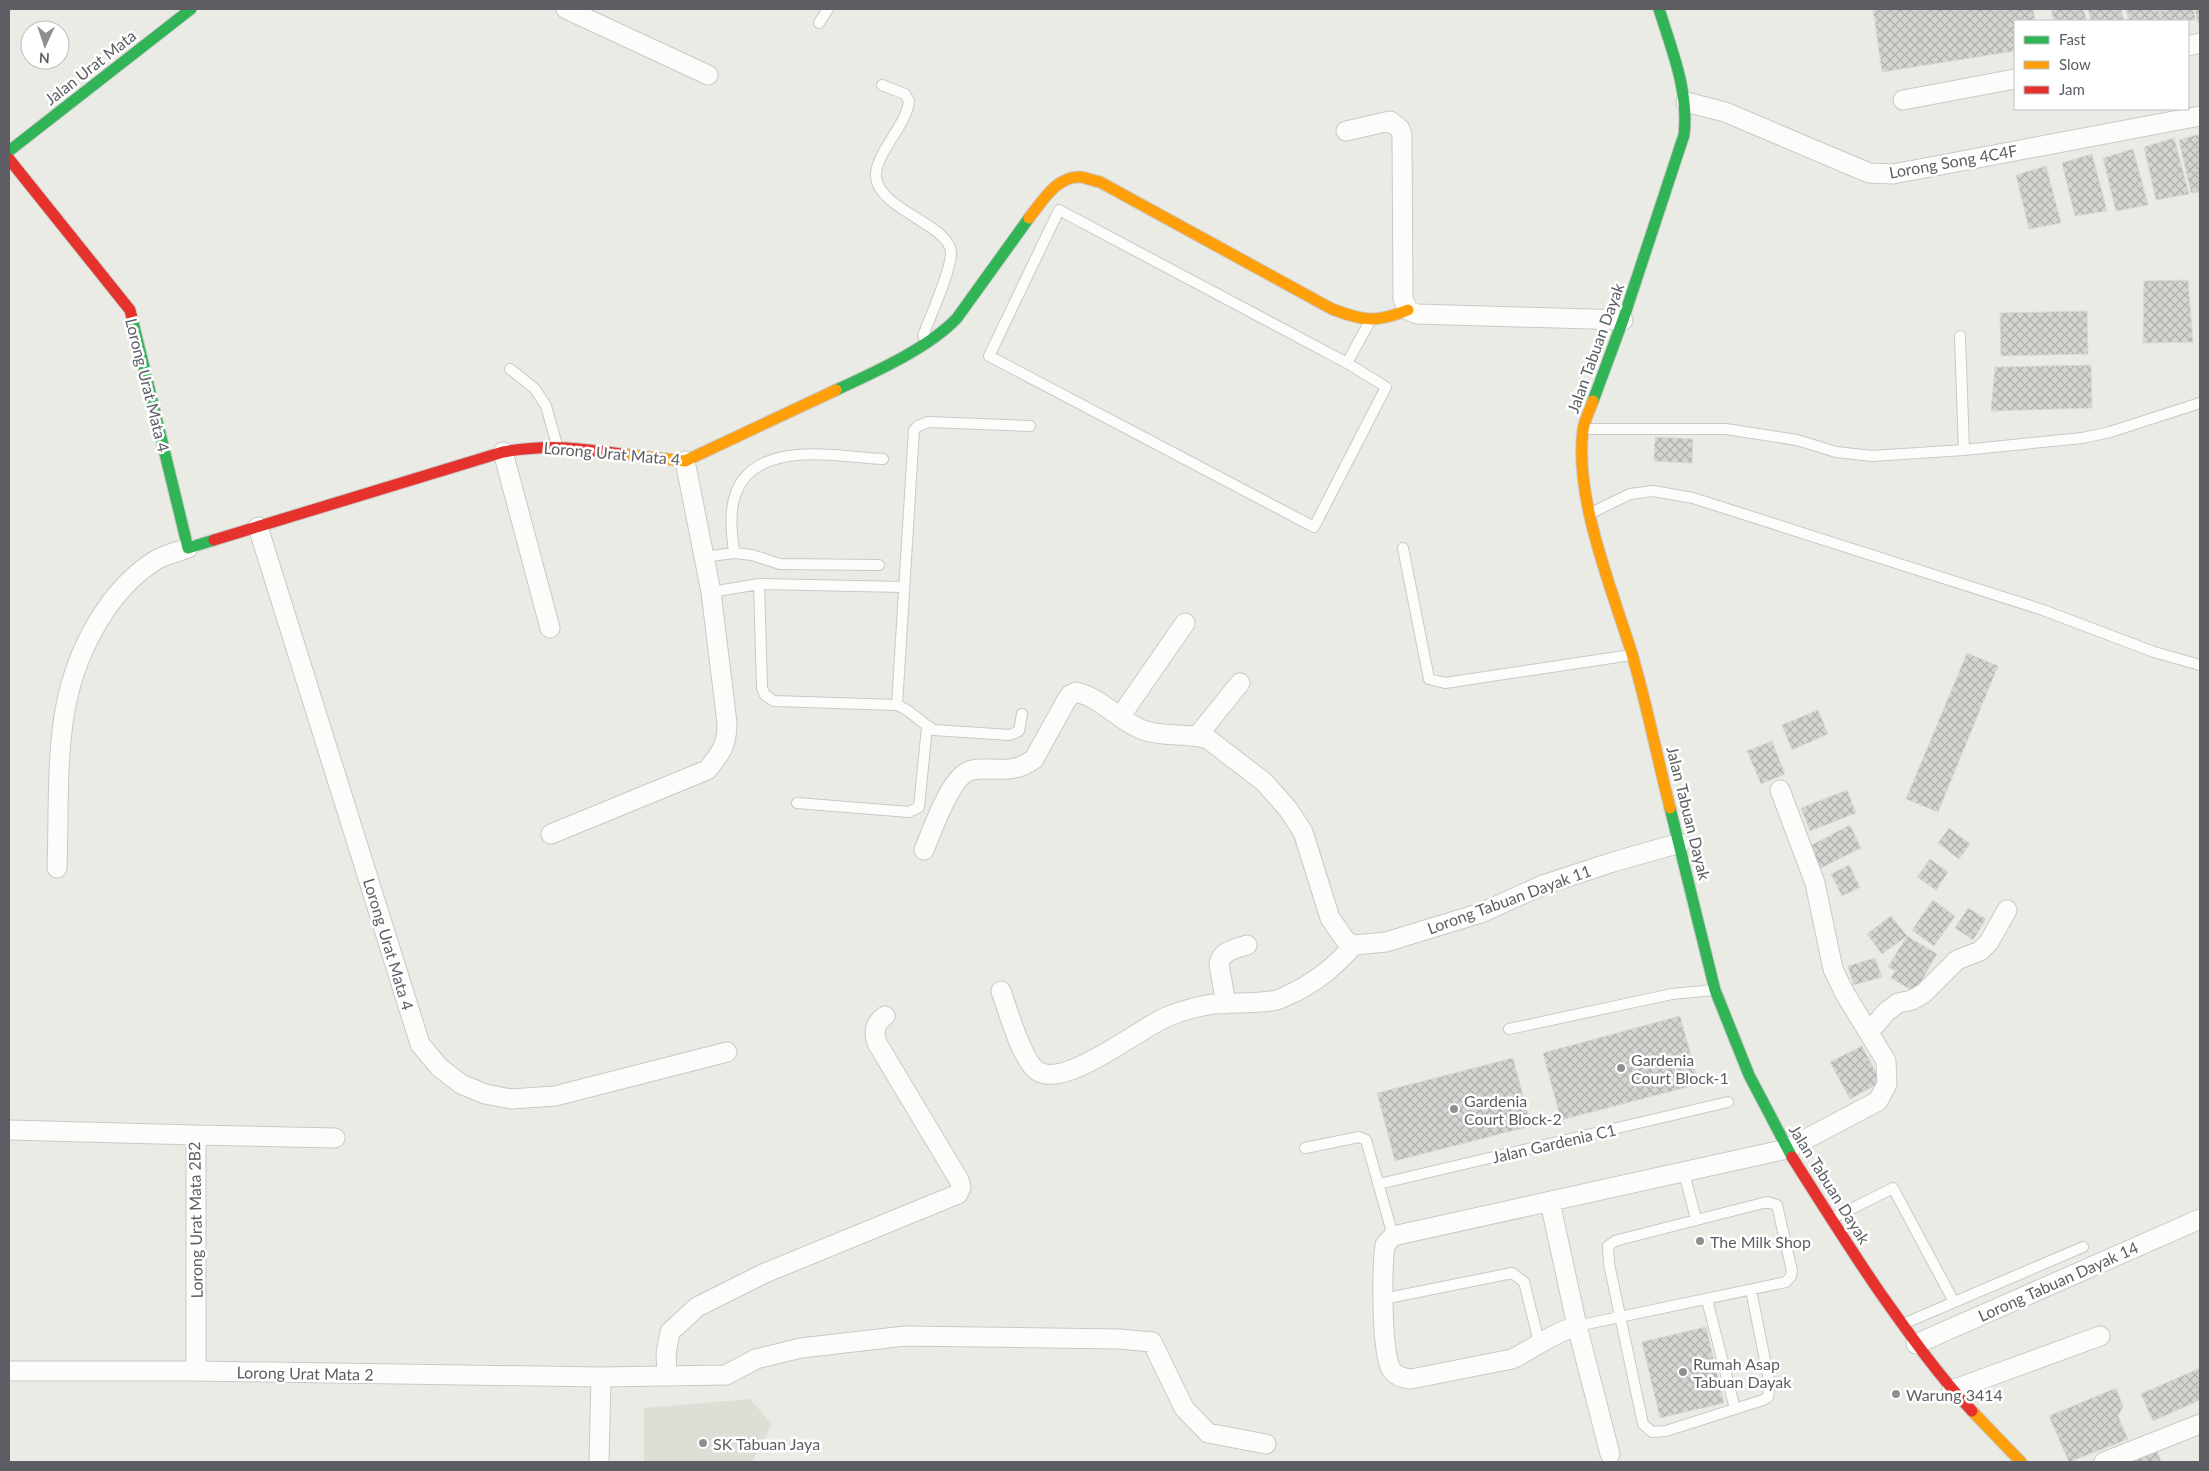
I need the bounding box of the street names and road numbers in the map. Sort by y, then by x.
street label: Jalan Urat Mata [41,26,139,108]
street label: Lorong Song 4C4F [1887,140,2019,182]
street label: Jalan Tabuan Dayak [1563,280,1628,416]
street label: Lorong Urat Mata 4 [122,316,174,454]
street label: Lorong Urat Mata 4 [543,438,681,468]
street label: Jalan Tabuan Dayak [1663,744,1715,883]
street label: Lorong Tabuan Dayak 11 [1424,860,1594,938]
street label: Lorong Urat Mata 4 [360,876,418,1012]
street label: Jalan Gardenia C1 [1490,1120,1618,1166]
street label: Jalan Tabuan Dayak [1786,1121,1875,1248]
street label: Lorong Urat Mata 2B2 [184,1142,206,1298]
street label: Lorong Tabuan Dayak 14 [1975,1237,2141,1325]
street label: Lorong Urat Mata 2 [236,1362,374,1384]

